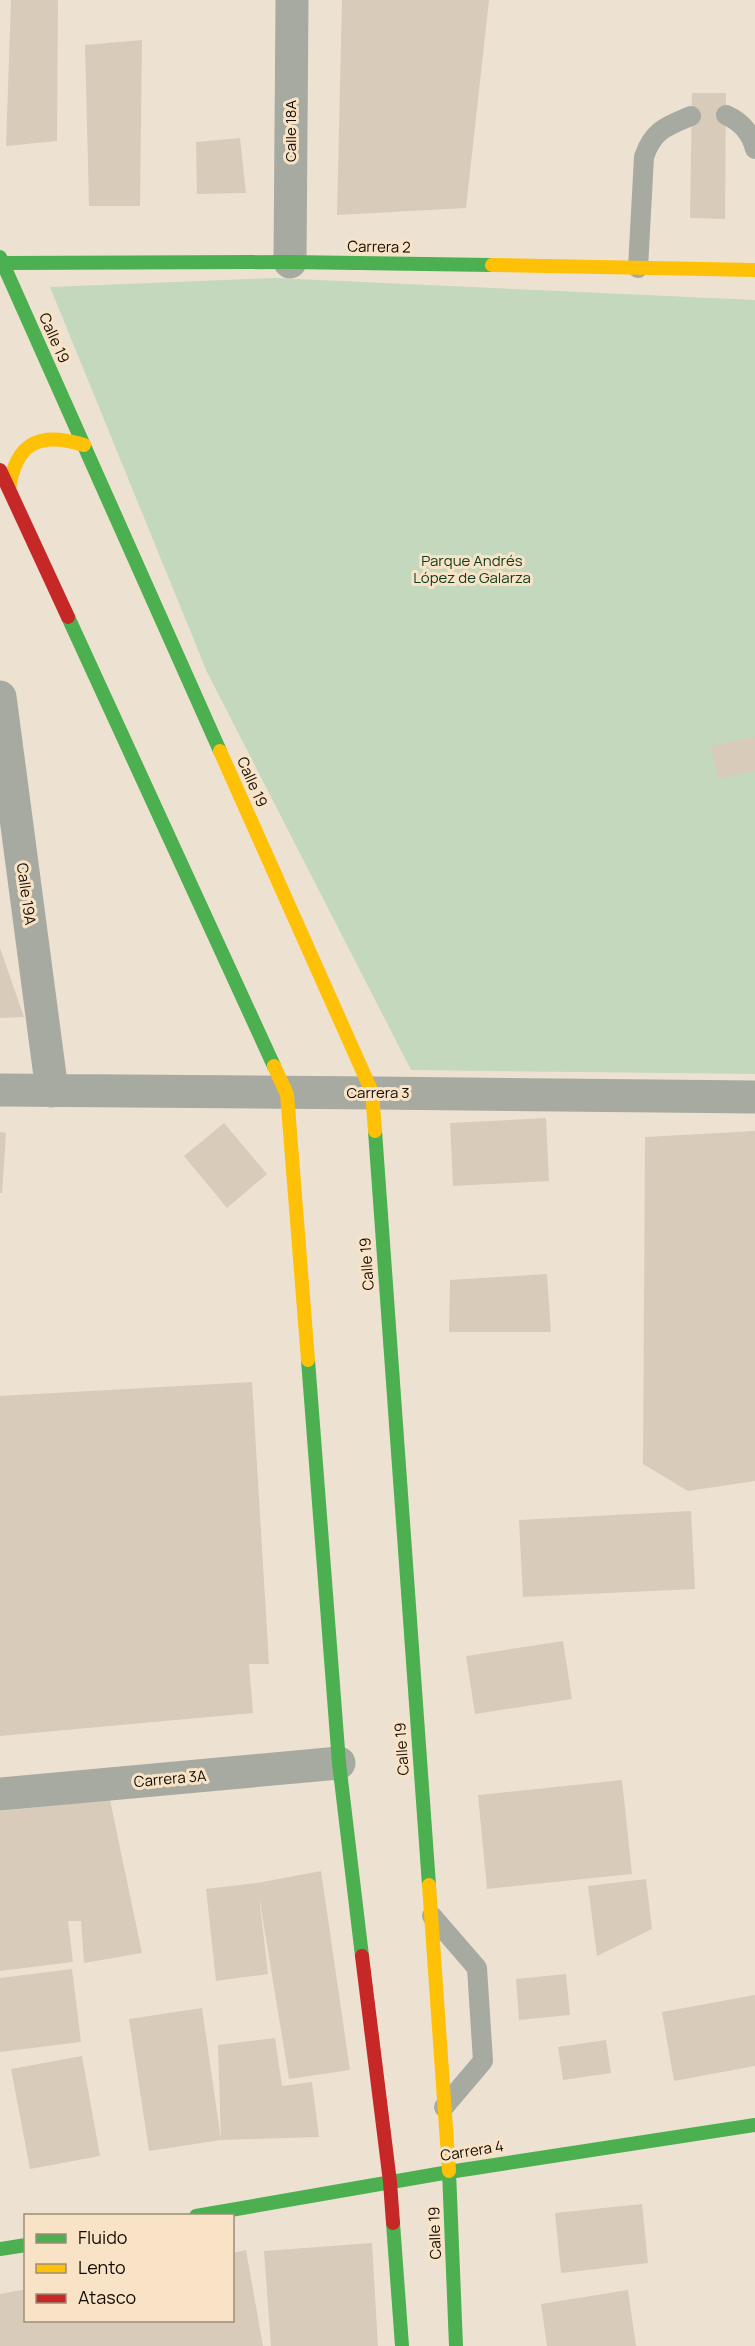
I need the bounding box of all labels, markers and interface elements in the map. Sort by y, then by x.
street label: Calle 18A [280,100,301,162]
street label: Carrera 2 [347,235,411,258]
street label: Calle 19 [34,309,75,366]
park label: Parque Andrés López de Galarza [413,550,531,588]
street label: Calle 19 [232,753,273,810]
street label: Calle 19A [12,862,41,927]
street label: Carrera 3 [346,1082,410,1103]
street label: Calle 19 [354,1237,379,1291]
street label: Calle 19 [389,1722,414,1776]
street label: Carrera 3A [133,1765,208,1792]
street label: Carrera 4 [439,2135,505,2166]
street label: Calle 19 [423,2206,446,2260]
legend [24,2214,234,2322]
text: Fluido [78,2225,127,2249]
text: Lento [78,2255,126,2279]
text: Atasco [78,2285,136,2309]

